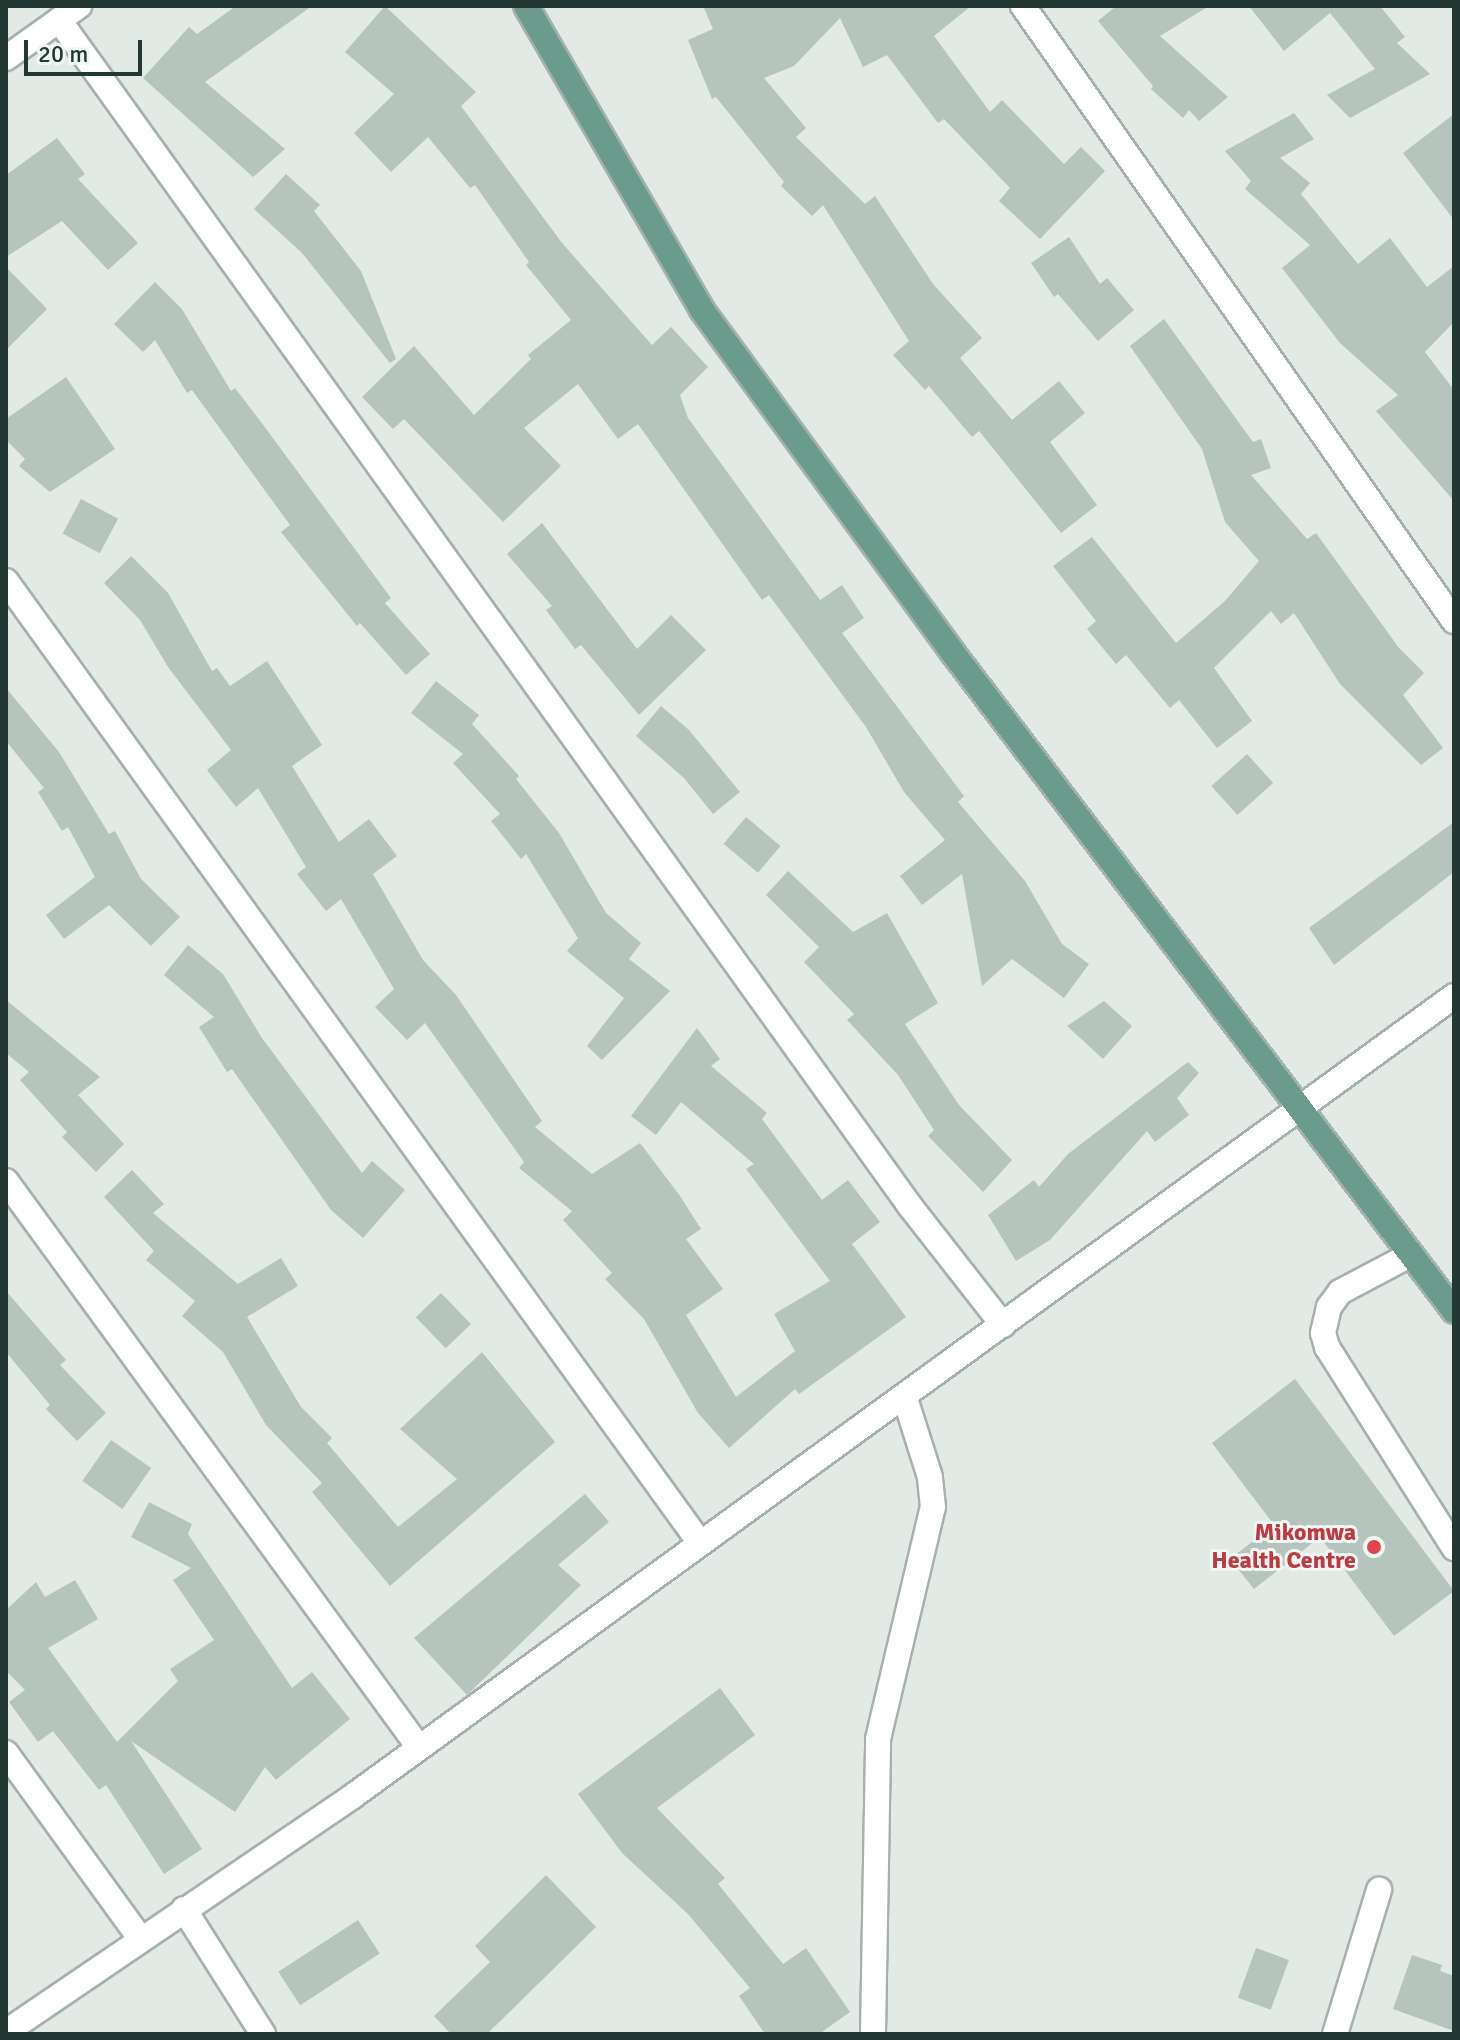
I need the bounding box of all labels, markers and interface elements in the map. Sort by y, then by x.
scale bar [28,24,146,74]
text: 20 m [38,39,88,69]
place label: Mikomwa Health Centre [1211,1519,1356,1575]
marker: Mikomwa Health Centre [1363,1536,1385,1558]

